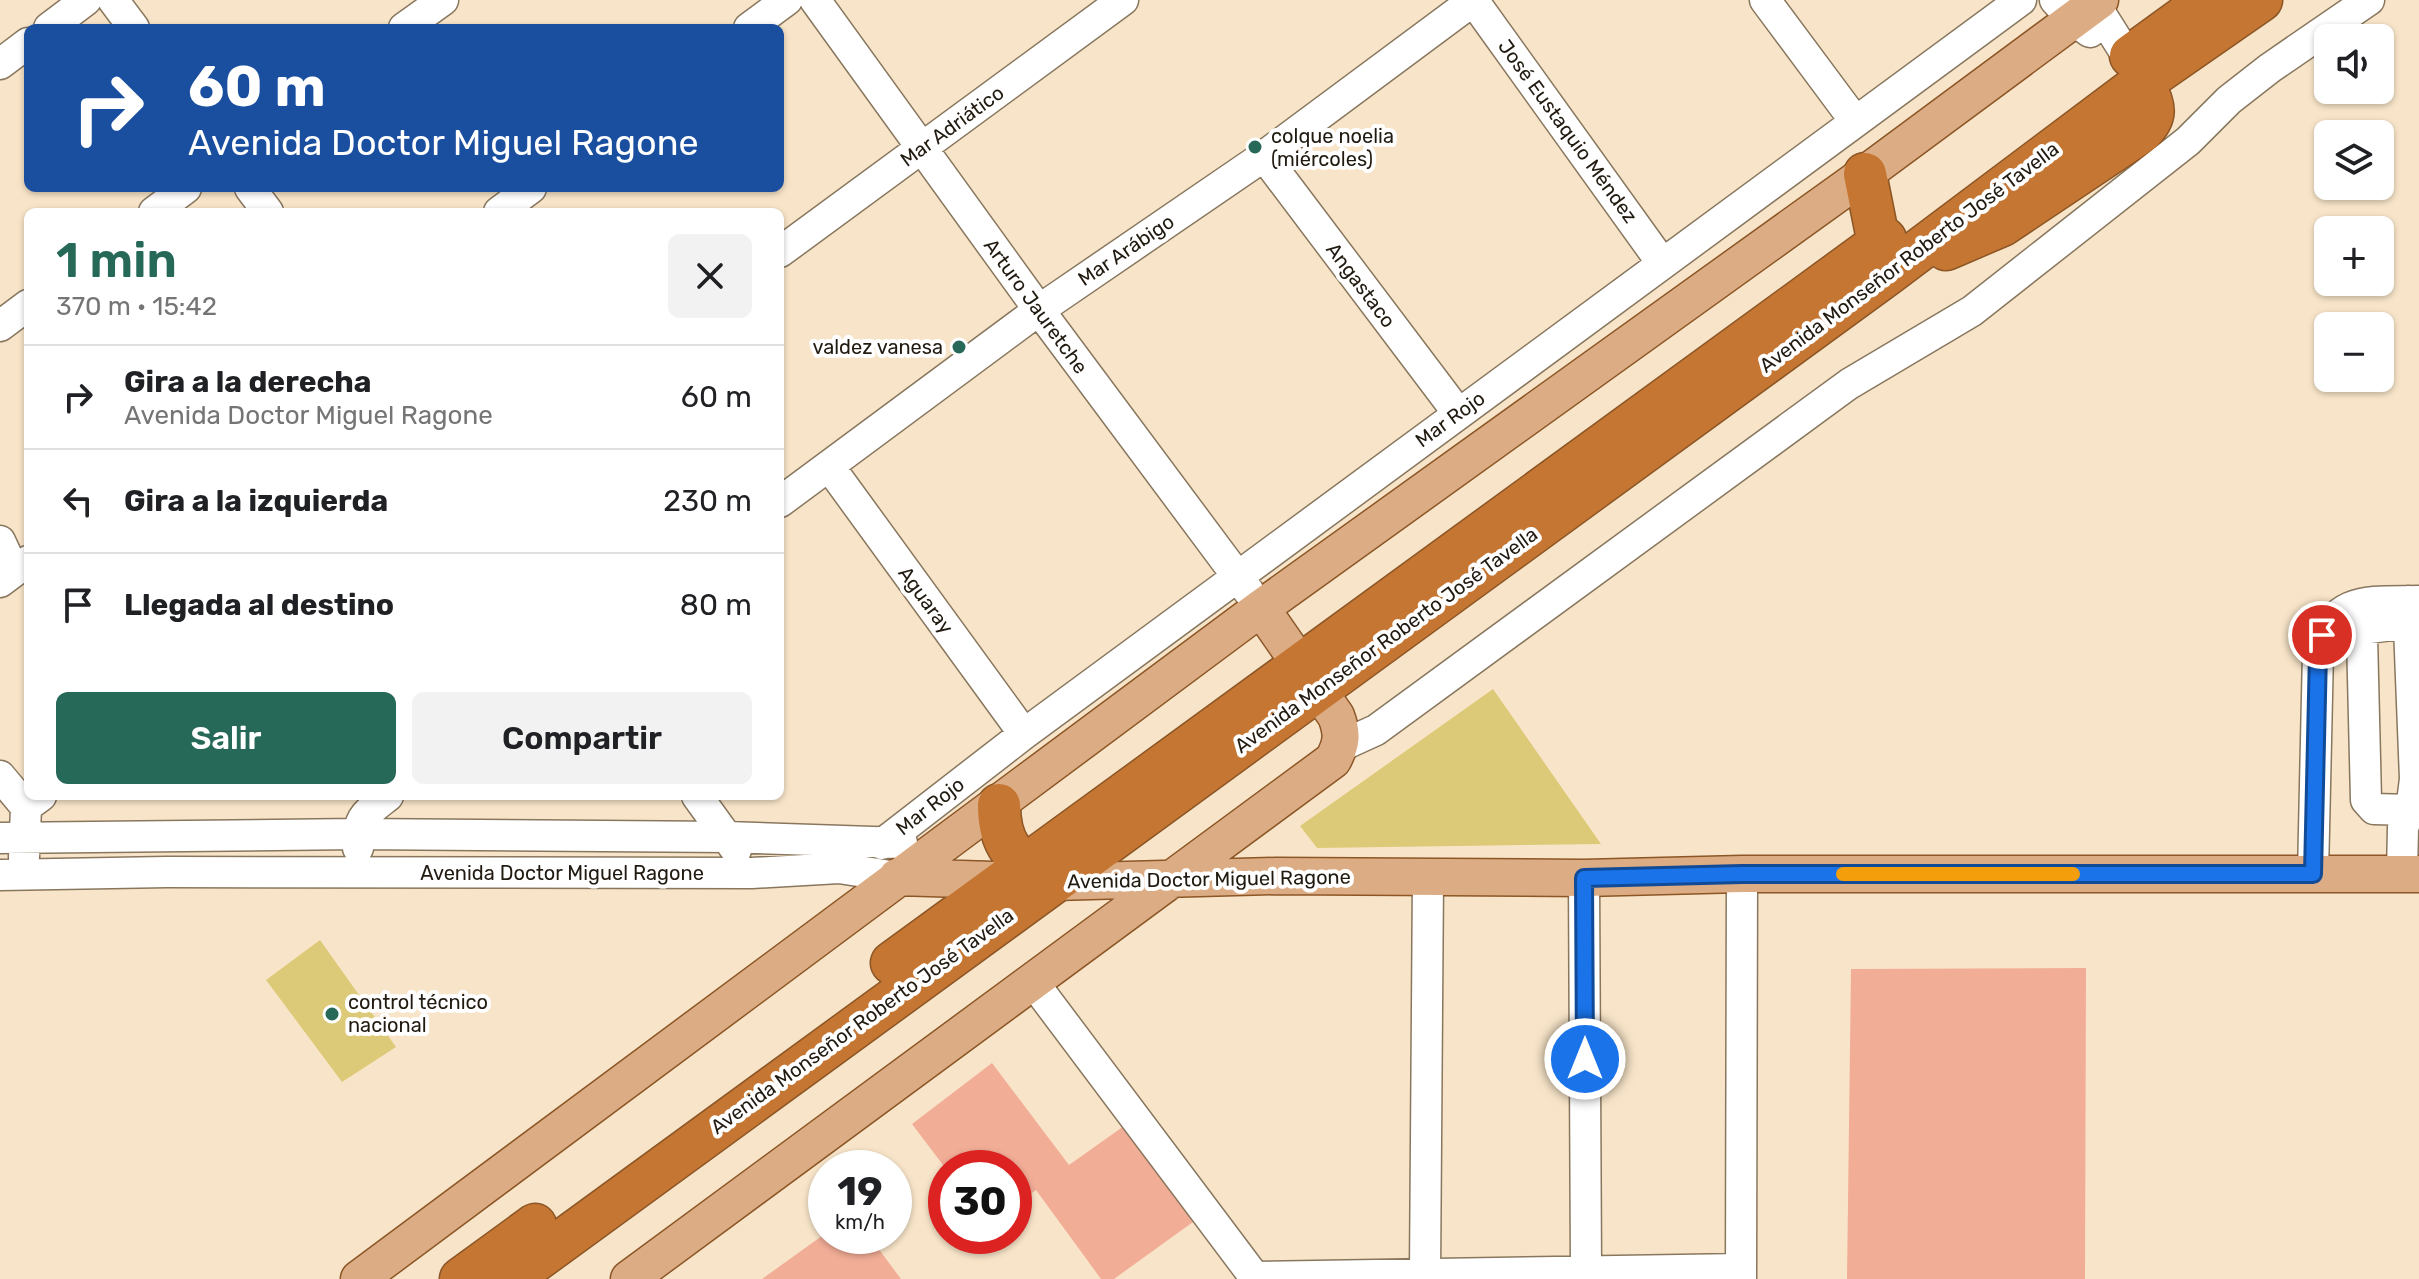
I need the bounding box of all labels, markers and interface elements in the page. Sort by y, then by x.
map controls [2314,24,2394,392]
button: sound [2314,24,2394,104]
street label: José Eustaquio Méndez [1493,34,1643,228]
text: 60 m [188,54,326,120]
icon: right [56,56,160,160]
street label: Mar Adriático [896,80,1008,172]
button: layers [2314,120,2394,200]
text: Avenida Doctor Miguel Ragone [188,121,699,164]
place label: colque noelia (miércoles) [1271,124,1394,171]
street label: Avenida Monseñor Roberto José Tavella [1755,137,2063,377]
marker: colque noelia (miércoles) [1246,138,1264,156]
street label: Mar Arábigo [1073,209,1179,291]
button: + [2314,216,2394,296]
text: 1 min [56,232,177,289]
button: close [668,234,752,318]
street label: Arturo Jauretche [979,234,1093,378]
street label: Angastaco [1321,238,1401,332]
text: 370 m · 15:42 [56,291,217,322]
button: − [2314,312,2394,392]
place label: valdez vanesa [813,335,943,359]
marker: valdez vanesa [950,338,968,356]
text: Gira a la derecha [124,364,371,400]
icon: right [56,375,100,419]
text: 60 m [681,379,752,415]
street label: Mar Rojo [1411,386,1489,452]
text: Avenida Doctor Miguel Ragone [124,400,493,431]
icon: left [56,479,100,523]
text: Gira a la izquierda [124,483,388,519]
text: 230 m [663,483,752,519]
street label: Avenida Monseñor Roberto José Tavella [1230,522,1542,758]
street label: Aguaray [893,562,959,638]
icon: arrive [56,583,100,627]
text: Llegada al destino [124,587,394,623]
text: 80 m [680,587,752,623]
pin [2288,601,2356,669]
icon: arrive [2300,613,2344,657]
button: Salir [56,692,396,784]
button: Compartir [412,692,752,784]
street label: Mar Rojo [891,772,969,840]
street label: Avenida Doctor Miguel Ragone [420,861,704,885]
street label: Avenida Doctor Miguel Ragone [1067,865,1351,893]
street label: Avenida Monseñor Roberto José Tavella [706,903,1018,1139]
place label: control técnico nacional [348,990,488,1037]
marker: control técnico nacional [323,1005,341,1023]
position arrow [1543,1017,1627,1101]
speed limit sign: 30 [928,1150,1032,1254]
text: 19 [837,1168,883,1215]
text: km/h [835,1210,885,1234]

